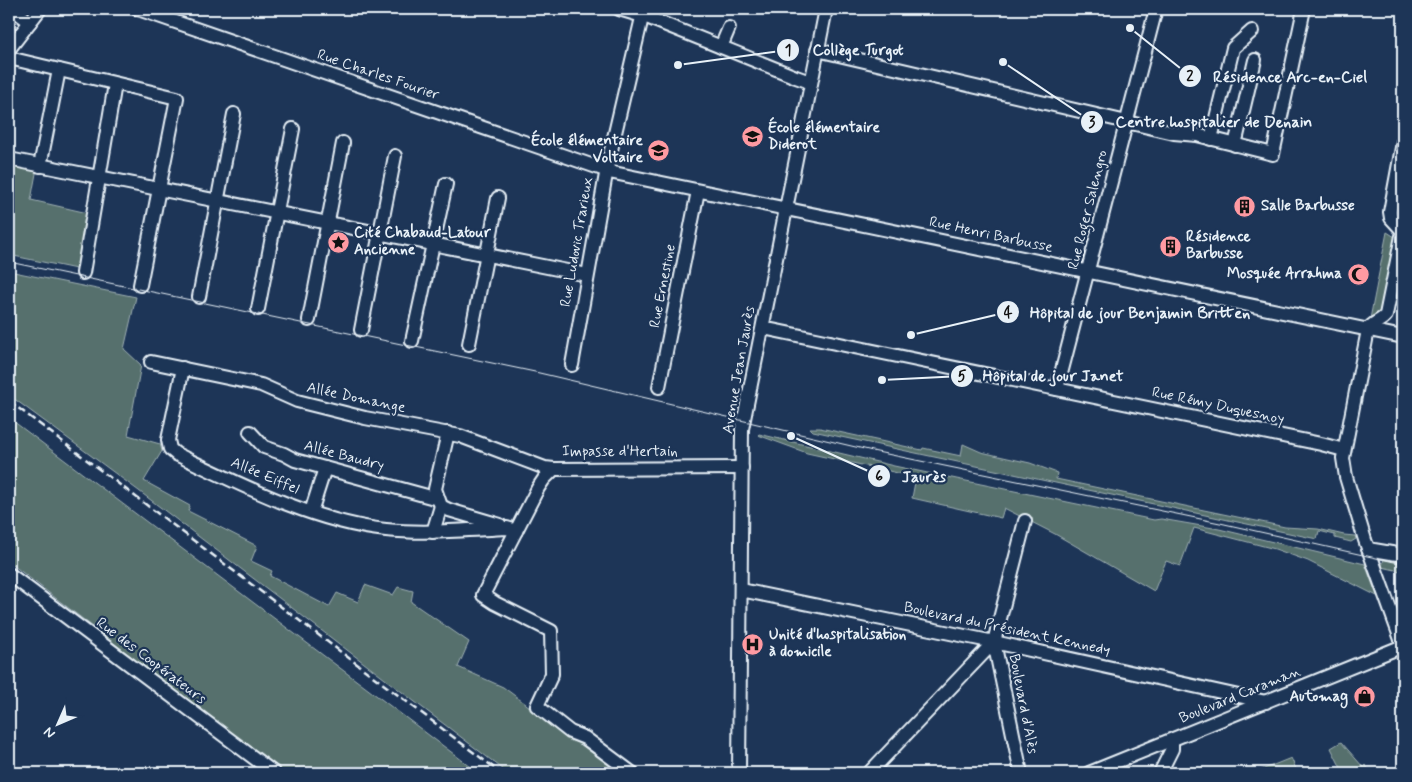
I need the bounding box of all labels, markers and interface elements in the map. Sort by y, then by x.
callout: Collège Turgot [775,34,916,65]
text: Collège Turgot [812,40,904,62]
text: 1 [785,41,791,61]
street label: Rue Charles Fourier [314,45,443,106]
callout: Résidence Arc-en-Ciel [1177,61,1377,92]
text: 2 [1186,67,1194,87]
text: Résidence Arc-en-Ciel [1213,67,1367,88]
callout: Centre hospitalier de Denain [1079,106,1323,137]
text: Centre hospitalier de Denain [1116,112,1312,133]
text: 3 [1089,113,1096,133]
place label: École élémentaire Diderot [768,116,881,155]
school or university icon: École élémentaire Diderot [740,125,764,149]
place label: École élémentaire Voltaire [531,129,644,168]
school or university icon: École élémentaire Voltaire [647,138,671,162]
street label: Rue Roger Salengro [1063,148,1114,272]
street label: Rue Ludovic Trarieux [556,175,598,308]
building icon: Salle Barbusse [1233,194,1257,218]
place label: Salle Barbusse [1261,196,1355,216]
street label: Rue Henri Barbusse [927,212,1055,258]
place label: Cité Chabaud-Latour Ancienne [354,223,492,260]
place label: Résidence Barbusse [1186,227,1251,264]
place icon: Cité Chabaud-Latour Ancienne [326,230,350,254]
building icon: Résidence Barbusse [1158,234,1182,258]
street label: Rue Ernestine [645,242,681,330]
mosque icon: Mosquée Arrahma [1346,262,1370,286]
place label: Mosquée Arrahma [1227,264,1342,284]
callout: Hôpital de jour Benjamin Britten [995,296,1259,327]
text: 4 [1004,303,1013,323]
text: Hôpital de jour Benjamin Britten [1030,303,1250,324]
street label: Avenue Jean Jaurès [718,304,760,435]
callout: Hôpital de jour Janet [949,360,1133,391]
text: Hôpital de jour Janet [982,366,1124,387]
text: 5 [957,367,967,387]
street label: Allée Domange [305,378,407,418]
street label: Rue Rémy Duquesnoy [1150,382,1286,430]
street label: Allée Baudry [302,436,386,476]
street label: Impasse d'Hertain [562,442,678,462]
street label: Allée Eiffel [228,453,302,499]
callout: Jaurès [867,461,956,492]
text: 6 [875,467,883,487]
text: Jaurès [902,467,947,488]
street label: Boulevard du Président Kennedy [902,597,1112,661]
street label: Rue des Coopérateurs [92,613,210,709]
place label: Unité d'hospitalisation à domicile [769,625,907,662]
hospital icon: Unité d'hospitalisation à domicile [741,632,765,656]
street label: Boulevard d'Alès [1004,652,1043,756]
street label: Boulevard Caraman [1176,661,1304,728]
shop icon: Automag [1352,685,1376,709]
place label: Automag [1289,687,1348,709]
north arrow [32,700,82,750]
text: N [40,723,59,742]

